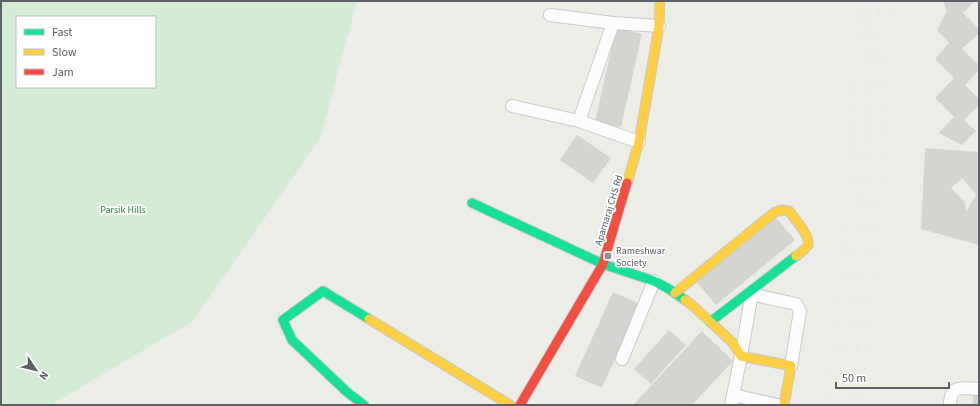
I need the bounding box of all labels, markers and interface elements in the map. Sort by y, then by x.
legend [16,16,156,88]
text: Fast [52,24,72,41]
text: Slow [52,44,77,61]
text: Jam [52,64,74,81]
street label: Aparnaraj CHS Rd [592,173,626,247]
park label: Parsik Hills [100,203,146,217]
place label: Rameshwar Society [616,244,666,270]
marker: Rameshwar Society [603,251,613,261]
north arrow [16,350,56,390]
scale bar [836,364,949,390]
text: N [36,368,52,383]
text: 50 m [842,370,866,387]

